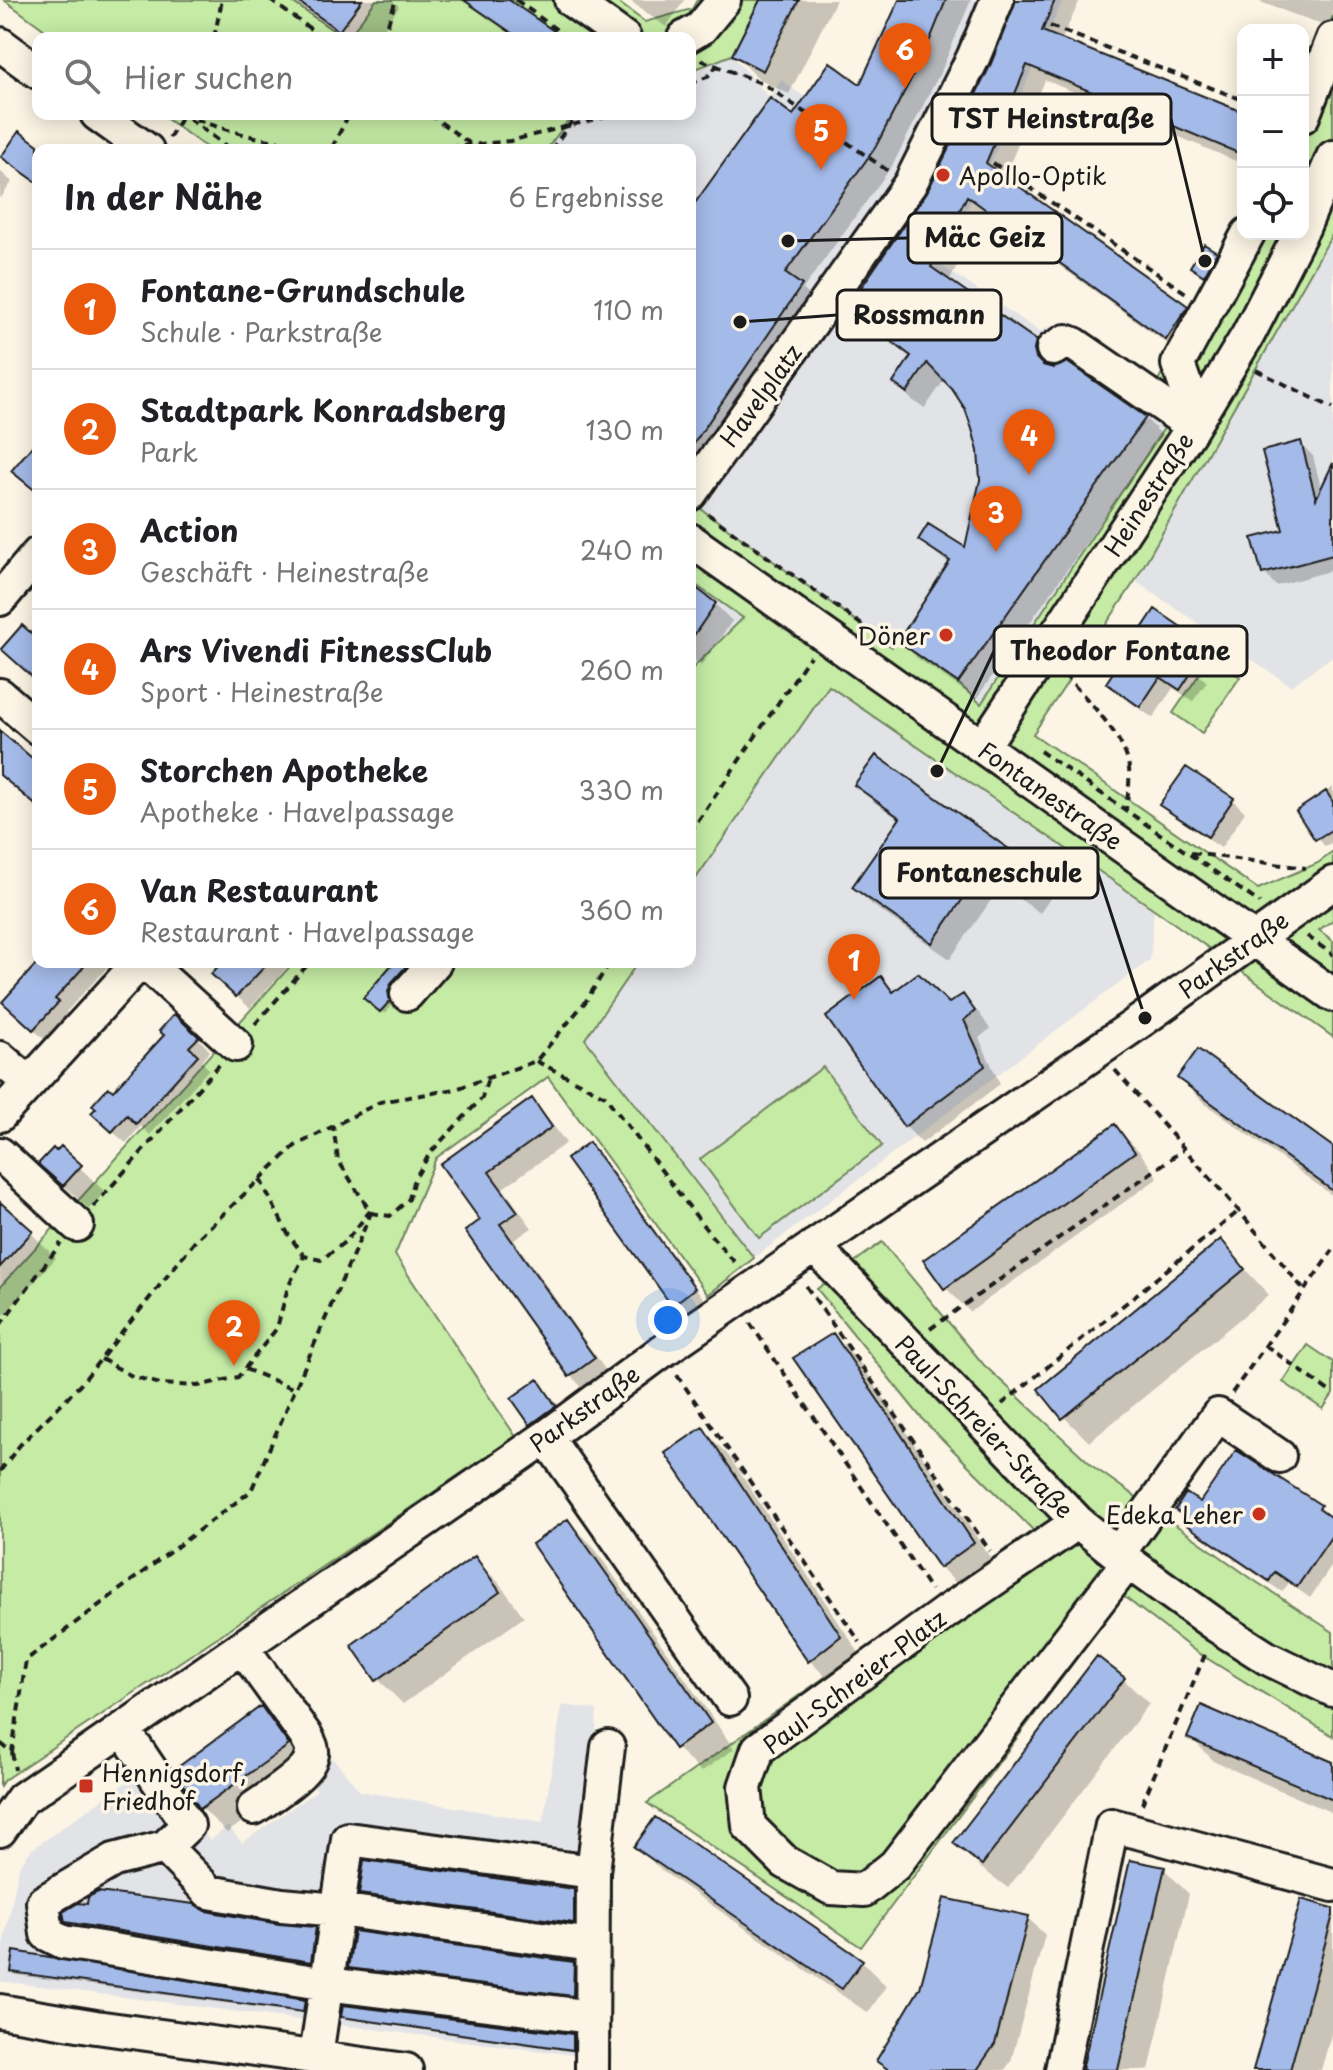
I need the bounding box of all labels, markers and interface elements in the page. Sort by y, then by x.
pin: 6 [879,23,931,89]
map controls [1237,24,1309,240]
button: + [1237,24,1309,96]
search box [32,32,696,120]
icon: search [60,54,104,98]
text: Hier suchen [124,54,293,99]
callout: TST Heinstraße [932,94,1171,144]
button: − [1237,96,1309,168]
text: TST Heinstraße [948,98,1154,137]
pin: 5 [795,104,847,170]
place label: Apollo-Optik [959,157,1107,193]
marker: Apollo-Optik [934,166,952,184]
button: locate [1237,168,1309,240]
text: In der Nähe [64,170,262,222]
text: 6 Ergebnisse [509,177,664,216]
callout: Mäc Geiz [908,213,1062,263]
text: Mäc Geiz [924,217,1046,256]
text: Fontane-Grundschule [140,267,465,312]
text: 1 [84,290,96,329]
text: 110 m [593,290,664,329]
callout: Rossmann [837,290,1001,340]
text: Rossmann [853,294,985,333]
text: Schule · Parkstraße [140,312,383,351]
street label: Havelplatz [710,336,810,454]
text: Stadtpark Konradsberg [140,387,506,432]
pin: 4 [1003,409,1055,475]
text: 2 [81,410,99,449]
text: 130 m [585,410,664,449]
street label: Heinestraße [1094,425,1202,563]
text: Park [140,432,198,471]
pin: 3 [970,486,1022,552]
text: Action [140,507,238,552]
text: 3 [81,530,99,569]
text: 240 m [580,530,664,569]
text: Geschäft · Heinestraße [140,552,429,591]
place label: Döner [857,617,931,653]
marker: Döner [937,626,955,644]
callout: Theodor Fontane [994,626,1247,676]
text: Ars Vivendi FitnessClub [140,627,492,672]
text: Theodor Fontane [1010,630,1231,669]
text: 4 [81,650,99,689]
text: 260 m [580,650,664,689]
text: Sport · Heinestraße [140,672,384,711]
street label: Fontanestraße [971,732,1131,858]
text: Storchen Apotheke [140,747,428,792]
text: 5 [82,770,98,809]
text: 330 m [579,770,664,809]
text: Apotheke · Havelpassage [140,792,454,831]
callout: Fontaneschule [880,848,1098,898]
text: Fontaneschule [896,852,1082,891]
text: Van Restaurant [140,867,379,912]
text: 6 [81,890,99,929]
text: 360 m [579,890,664,929]
street label: Parkstraße [1170,902,1296,1006]
text: Restaurant · Havelpassage [140,912,474,951]
pin: 1 [828,934,880,1000]
pin: 2 [208,1300,260,1366]
your location [648,1300,688,1340]
street label: Paul-Schreier-Straße [888,1326,1082,1526]
street label: Parkstraße [521,1356,647,1460]
place label: Edeka Leher [1106,1496,1244,1532]
marker: Edeka Leher [1250,1505,1268,1523]
street label: Paul-Schreier-Platz [755,1600,953,1762]
place label: Hennigsdorf, Friedhof [102,1754,247,1818]
marker: Hennigsdorf, Friedhof [77,1777,95,1795]

